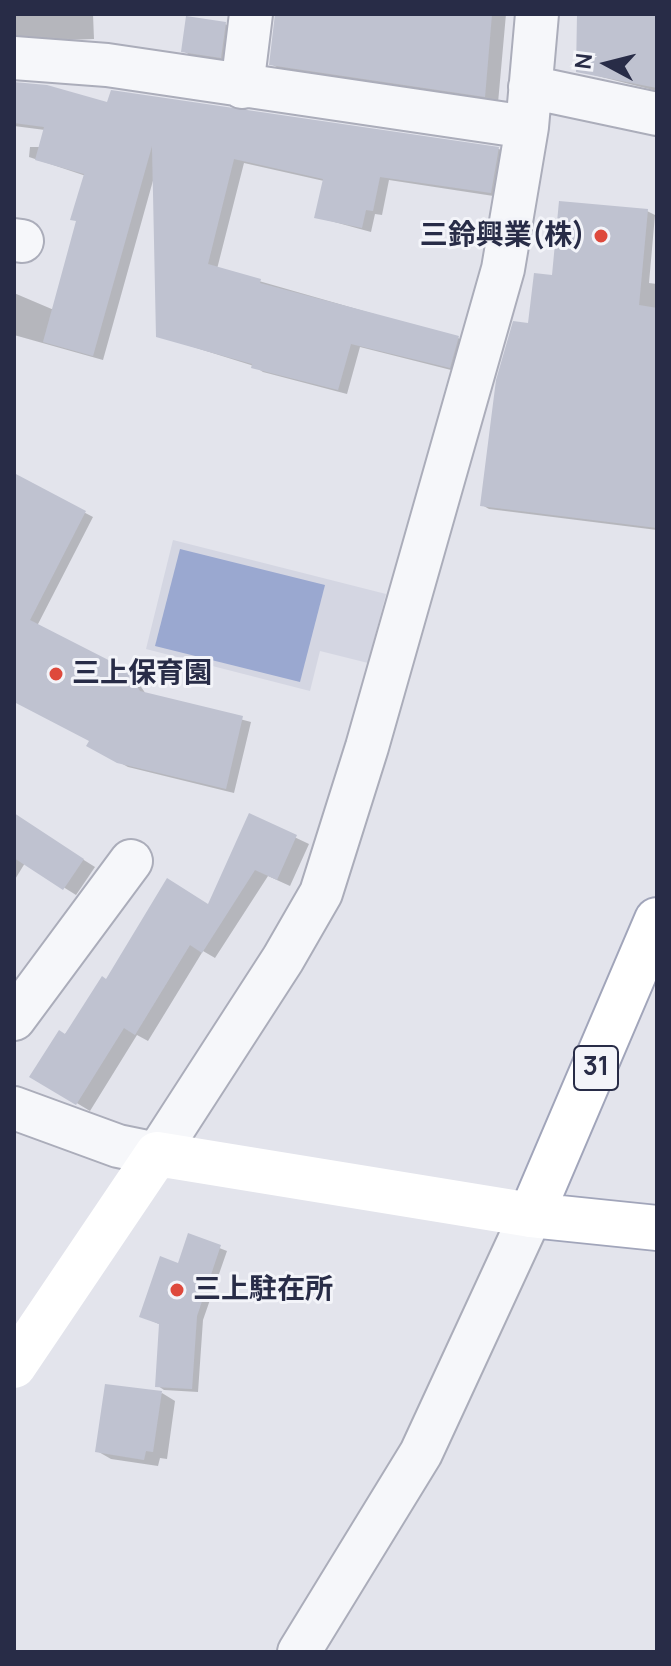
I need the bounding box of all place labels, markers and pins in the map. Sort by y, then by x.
place label: 三鈴興業(株) [420,219,585,253]
marker: 三鈴興業(株) [592,227,610,245]
place label: 三上保育園 [72,657,212,691]
marker: 三上保育園 [47,665,65,683]
place label: 三上駐在所 [193,1273,333,1307]
marker: 三上駐在所 [168,1281,186,1299]

